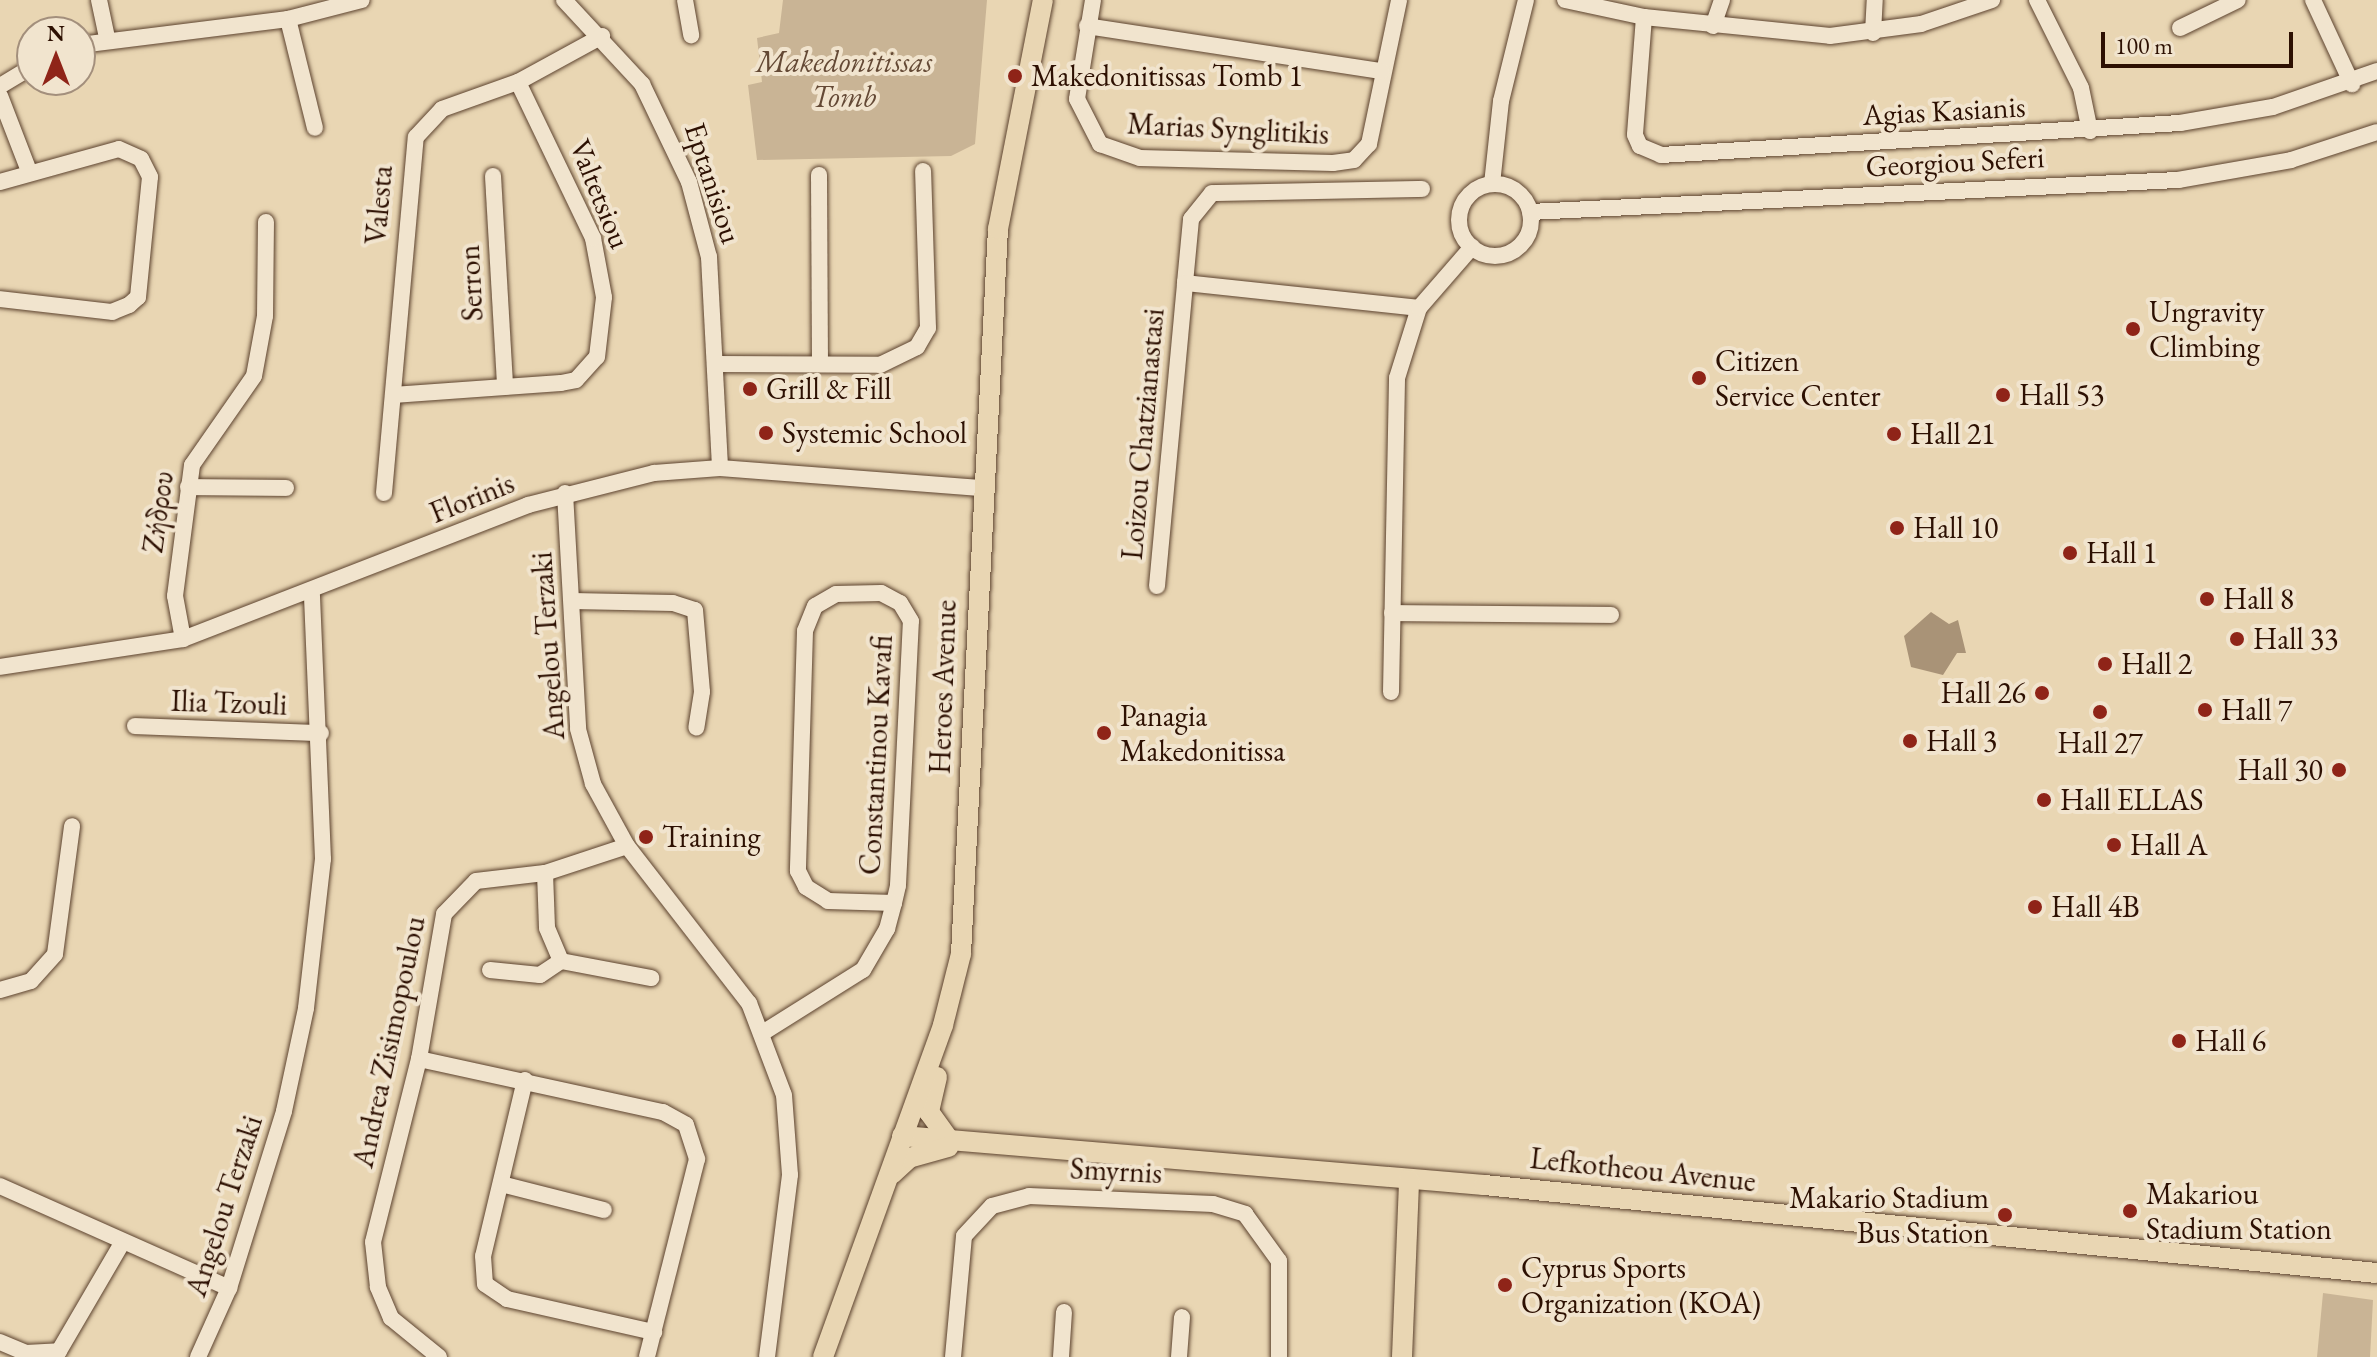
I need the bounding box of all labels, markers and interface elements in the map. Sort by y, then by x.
north arrow [16,16,96,96]
scale bar [2105,16,2297,66]
text: N [47,19,65,48]
text: 100 m [2115,30,2173,61]
park label: Makedonitissas Tomb [756,44,932,114]
place label: Makedonitissas Tomb 1 [1031,58,1303,94]
marker: Makedonitissas Tomb 1 [1006,67,1024,85]
street label: Agias Kasianis [1862,89,2026,133]
street label: Marias Synglitikis [1126,106,1330,152]
street label: Eptanisiou [677,118,749,248]
street label: Valtetsiou [562,134,638,254]
street label: Georgiou Seferi [1865,139,2045,185]
street label: Valesta [358,164,400,246]
street label: Serron [451,244,491,322]
place label: Ungravity Climbing [2149,294,2264,364]
street label: Loizou Chatzianastasi [1114,307,1172,561]
marker: Ungravity Climbing [2124,320,2142,338]
place label: Citizen Service Center [1715,343,1880,414]
marker: Citizen Service Center [1690,369,1708,387]
place label: Grill & Fill [766,371,891,407]
place label: Hall 53 [2019,377,2104,413]
marker: Grill & Fill [741,380,759,398]
marker: Hall 53 [1994,386,2012,404]
place label: Systemic School [782,415,967,451]
place label: Hall 21 [1910,416,1995,452]
marker: Systemic School [757,424,775,442]
marker: Hall 21 [1885,425,1903,443]
street label: Florinis [425,465,519,531]
street label: Ζήδρου [134,469,182,555]
place label: Hall 10 [1913,510,1998,546]
marker: Hall 10 [1888,519,1906,537]
place label: Hall 1 [2086,535,2157,571]
marker: Hall 1 [2061,544,2079,562]
street label: Angelou Terzaki [523,551,573,741]
place label: Hall 8 [2223,581,2294,617]
marker: Hall 8 [2198,590,2216,608]
street label: Heroes Avenue [922,599,964,775]
place label: Hall 33 [2253,621,2338,657]
marker: Hall 33 [2228,630,2246,648]
street label: Constantinou Kavafi [852,634,900,876]
place label: Hall 2 [2121,646,2192,682]
marker: Hall 2 [2096,655,2114,673]
place label: Hall 26 [1941,675,2026,711]
street label: Ilia Tzouli [170,683,288,723]
marker: Hall 26 [2033,684,2051,702]
place label: Hall 7 [2221,692,2292,728]
place label: Panagia Makedonitissa [1120,698,1285,768]
marker: Hall 7 [2196,701,2214,719]
marker: Hall 27 [2091,703,2109,721]
place label: Hall 3 [1926,723,1997,759]
marker: Panagia Makedonitissa [1095,724,1113,742]
place label: Hall 27 [2057,725,2143,761]
marker: Hall 3 [1901,732,1919,750]
place label: Hall 30 [2238,752,2323,788]
marker: Hall 30 [2330,761,2348,779]
place label: Hall ELLAS [2060,782,2203,818]
marker: Hall ELLAS [2035,791,2053,809]
place label: Training [662,819,761,855]
place label: Hall A [2130,827,2207,863]
marker: Training [637,828,655,846]
marker: Hall A [2105,836,2123,854]
place label: Hall 4B [2051,889,2140,925]
marker: Hall 4B [2026,898,2044,916]
street label: Andrea Zisimopoulou [345,913,433,1171]
place label: Hall 6 [2195,1023,2266,1059]
marker: Hall 6 [2170,1032,2188,1050]
street label: Angelou Terzaki [178,1111,270,1301]
street label: Lefkotheou Avenue [1528,1140,1758,1200]
street label: Smyrnis [1069,1151,1163,1191]
place label: Makariou Stadium Station [2146,1176,2332,1246]
place label: Makario Stadium Bus Station [1789,1180,1989,1250]
marker: Makariou Stadium Station [2121,1202,2139,1220]
marker: Makario Stadium Bus Station [1996,1206,2014,1224]
place label: Cyprus Sports Organization (KOA) [1521,1250,1761,1320]
marker: Cyprus Sports Organization (KOA) [1496,1276,1514,1294]

